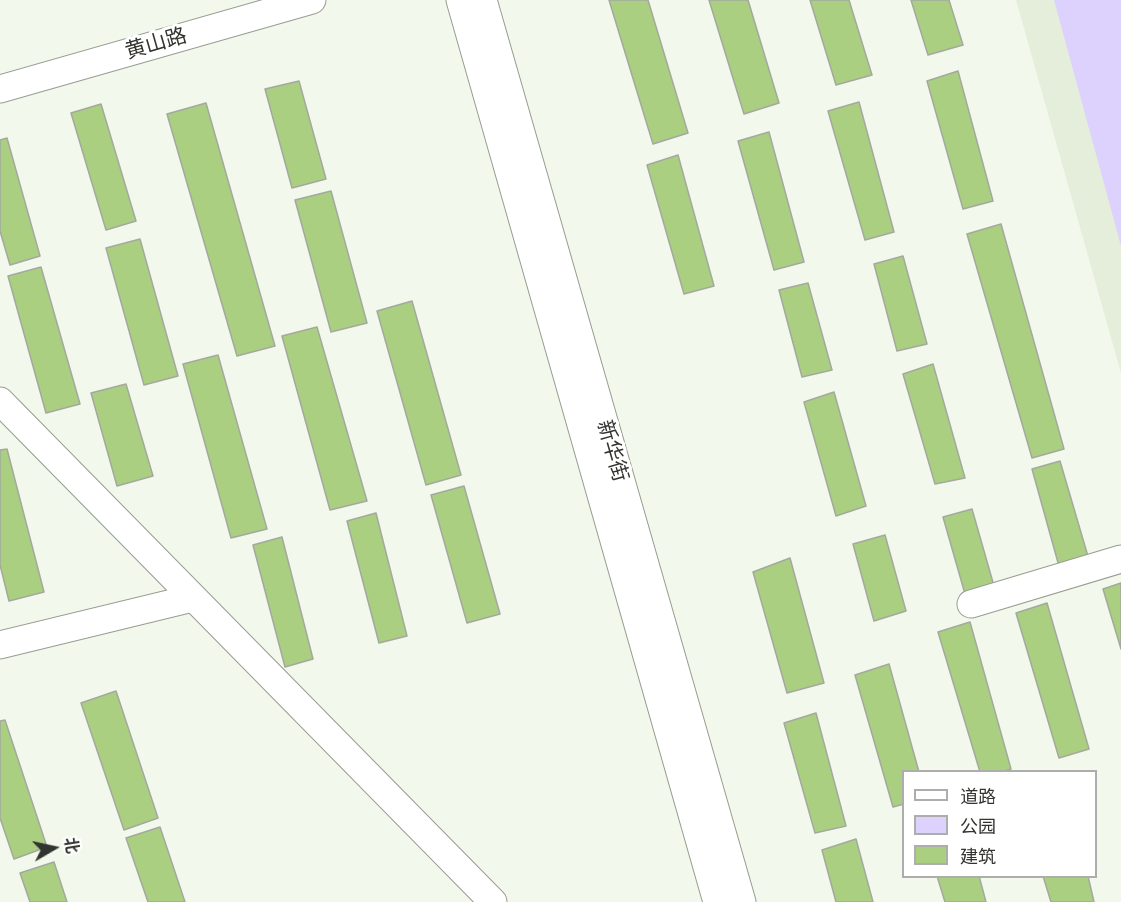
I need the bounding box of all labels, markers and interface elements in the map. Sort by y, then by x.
street label: 黄山路 [122,23,190,65]
street label: 新华街 [591,417,633,485]
legend [902,770,1097,878]
text: 道路 [960,785,996,808]
text: 公园 [960,815,996,838]
north arrow [24,818,84,878]
text: 北 [61,836,83,855]
text: 建筑 [960,845,996,868]

